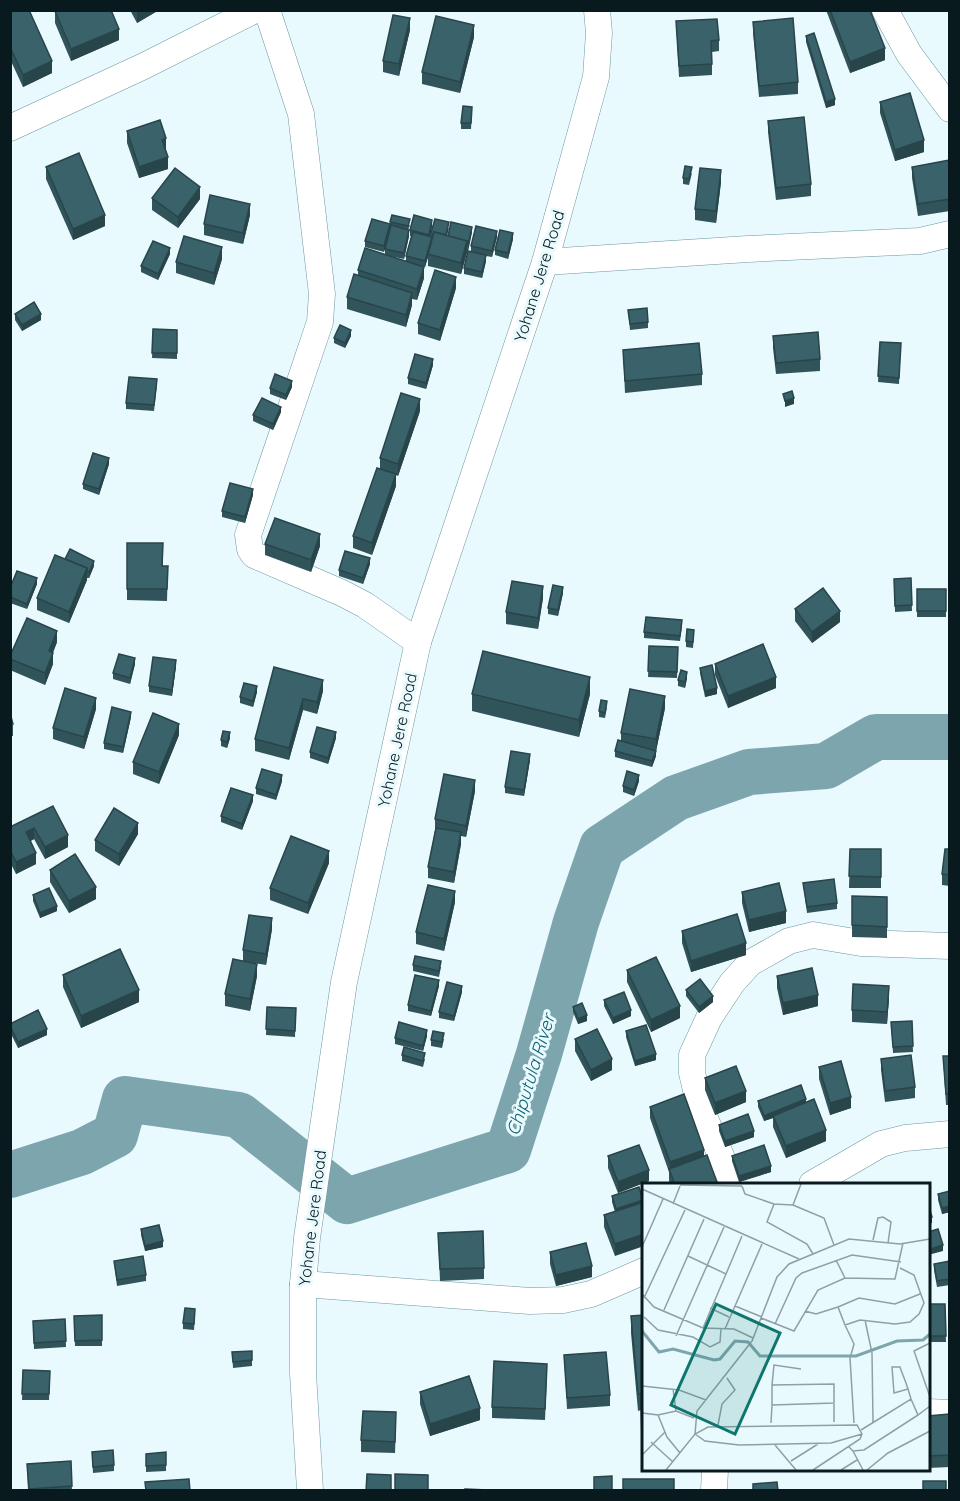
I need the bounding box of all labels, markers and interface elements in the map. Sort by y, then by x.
street label: Yohane Jere Road [509,208,569,344]
street label: Yohane Jere Road [373,671,421,809]
water label: Chiputula River [501,1009,561,1138]
street label: Yohane Jere Road [294,1149,330,1287]
inset map [642,1183,930,1471]

